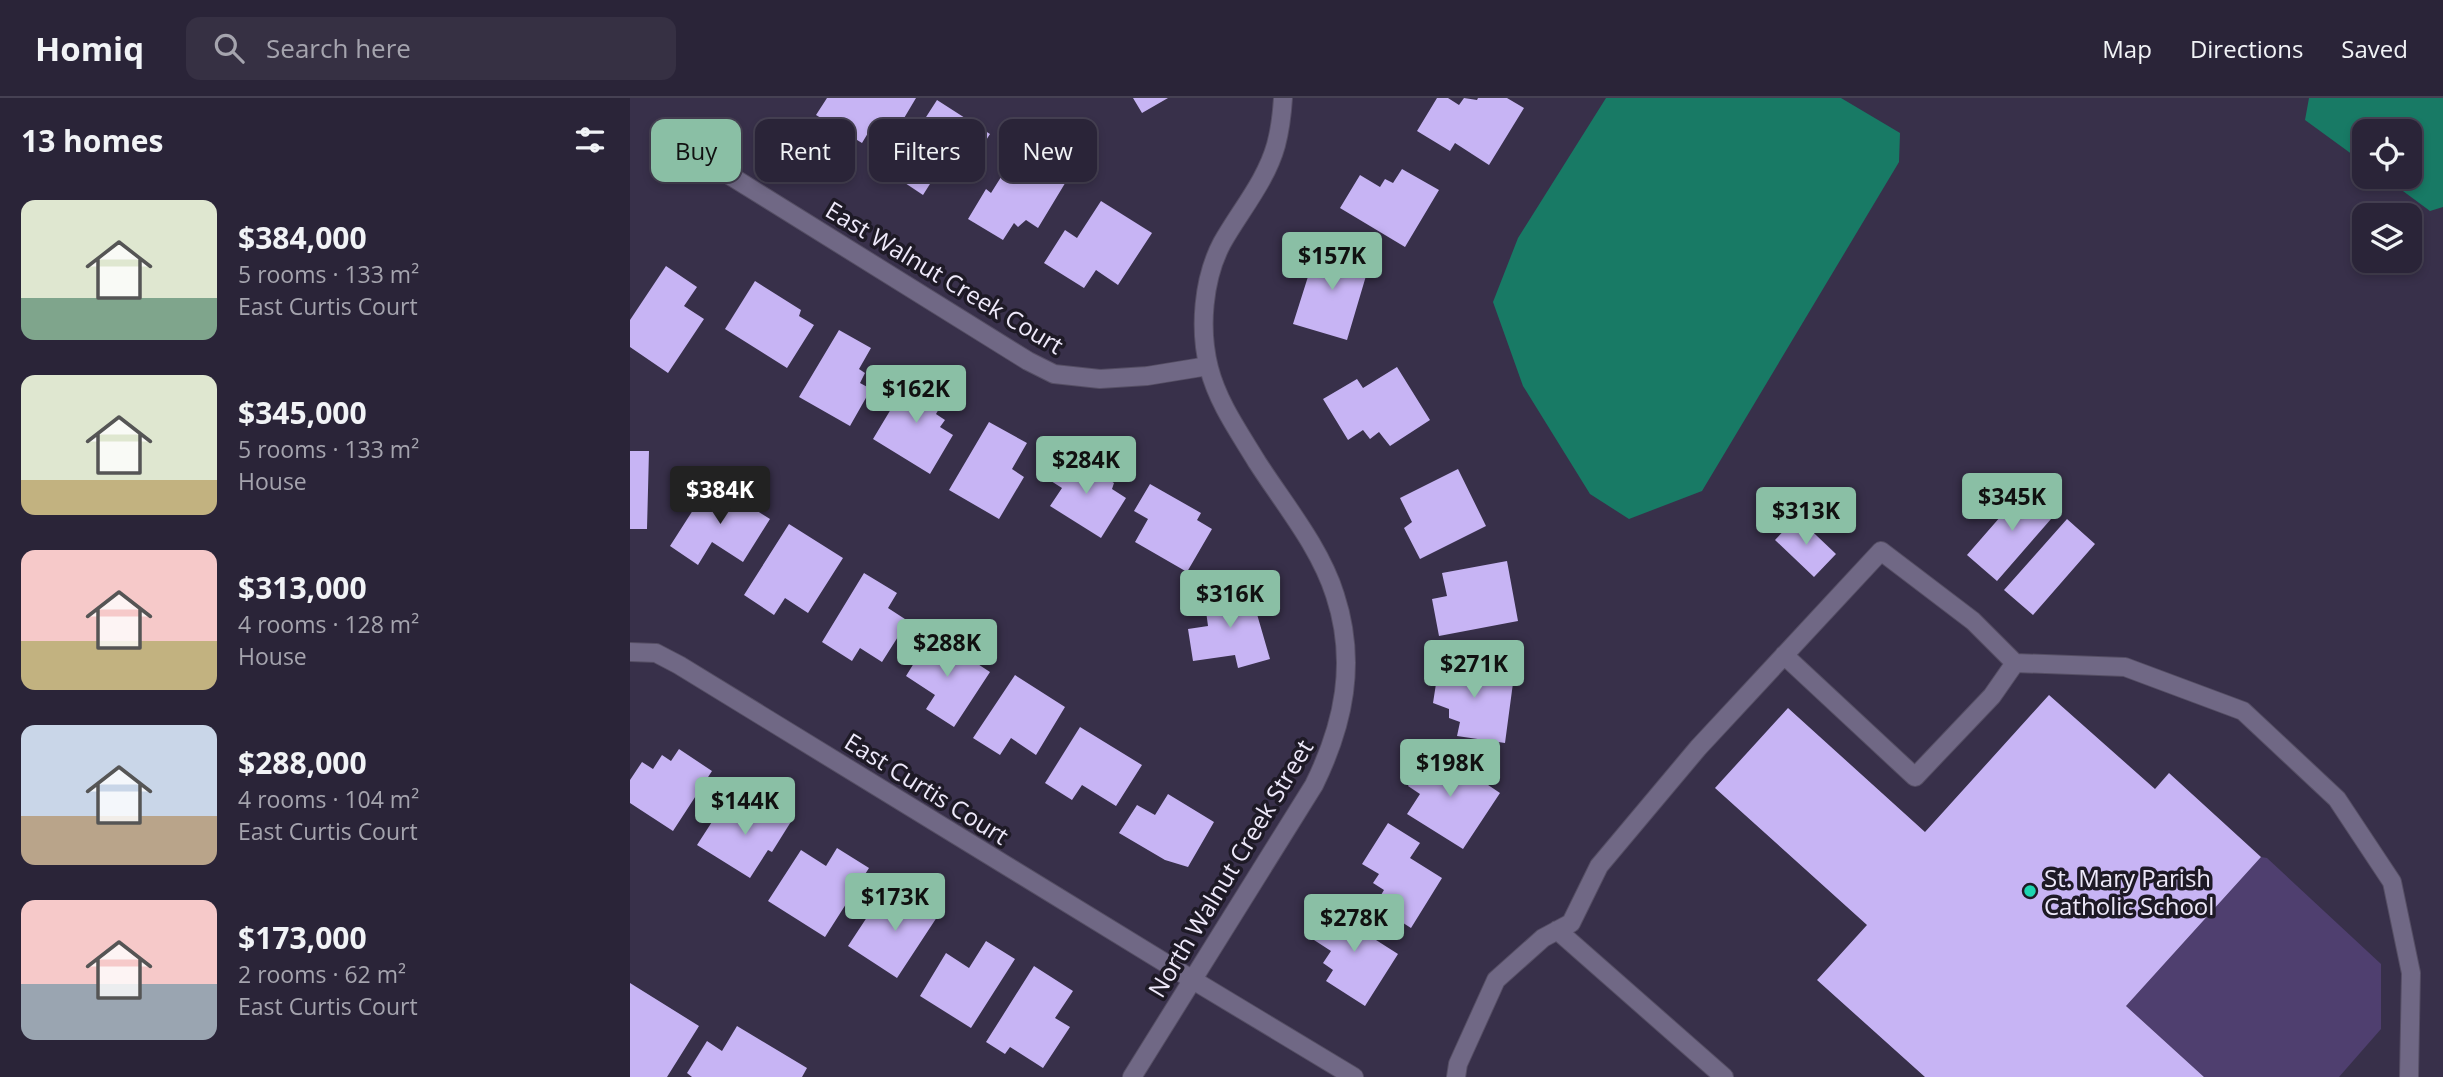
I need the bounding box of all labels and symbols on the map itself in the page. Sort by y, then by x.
street label: East Walnut Creek Court [820,193,1070,361]
pin: $157K [1283,232,1381,292]
pin: $162K [867,366,965,425]
pin: $284K [1037,436,1135,496]
pin: $384K [671,466,769,526]
pin: $345K [1963,474,2061,533]
pin: $313K [1757,488,1855,547]
pin: $316K [1181,570,1279,630]
pin: $288K [898,620,996,679]
pin: $271K [1425,640,1523,700]
street label: East Curtis Court [839,724,1015,852]
street label: North Walnut Creek Street [1140,733,1320,1003]
pin: $198K [1401,740,1499,799]
pin: $144K [696,778,794,837]
place label: St. Mary Parish Catholic School [2044,861,2214,922]
pin: $173K [846,874,944,933]
marker: St. Mary Parish Catholic School [2022,883,2038,899]
pin: $278K [1305,894,1403,954]

